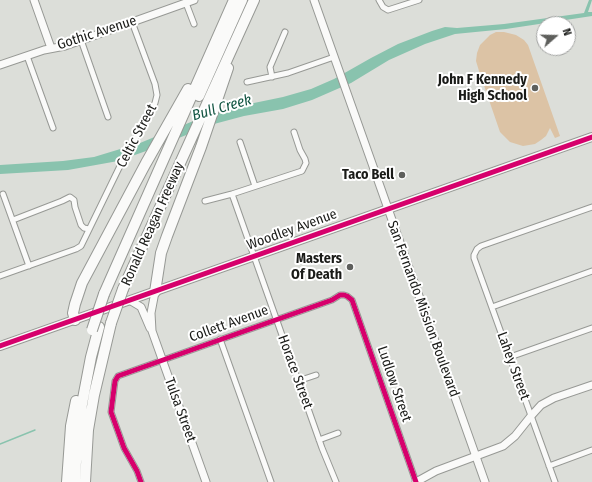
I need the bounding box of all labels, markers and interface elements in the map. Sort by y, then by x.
street label: Gothic Avenue [55,12,139,54]
north arrow [536,16,576,56]
text: N [560,27,574,37]
place label: John F Kennedy High School [438,72,527,104]
marker: John F Kennedy High School [530,83,540,93]
water label: Bull Creek [190,91,254,125]
street label: Celtic Street [113,101,161,171]
street label: Ronald Reagan Freeway [118,159,188,289]
place label: Taco Bell [342,167,394,183]
marker: Taco Bell [397,170,407,180]
street label: Woodley Avenue [245,206,339,254]
street label: San Fernando Mission Boulevard [383,219,463,399]
place label: Masters Of Death [291,251,342,284]
marker: Masters Of Death [345,262,355,272]
street label: Collett Avenue [187,302,271,346]
street label: Lahey Street [493,330,533,402]
street label: Horace Street [274,333,316,411]
street label: Ludlow Street [373,344,415,424]
street label: Tulsa Street [161,375,199,445]

